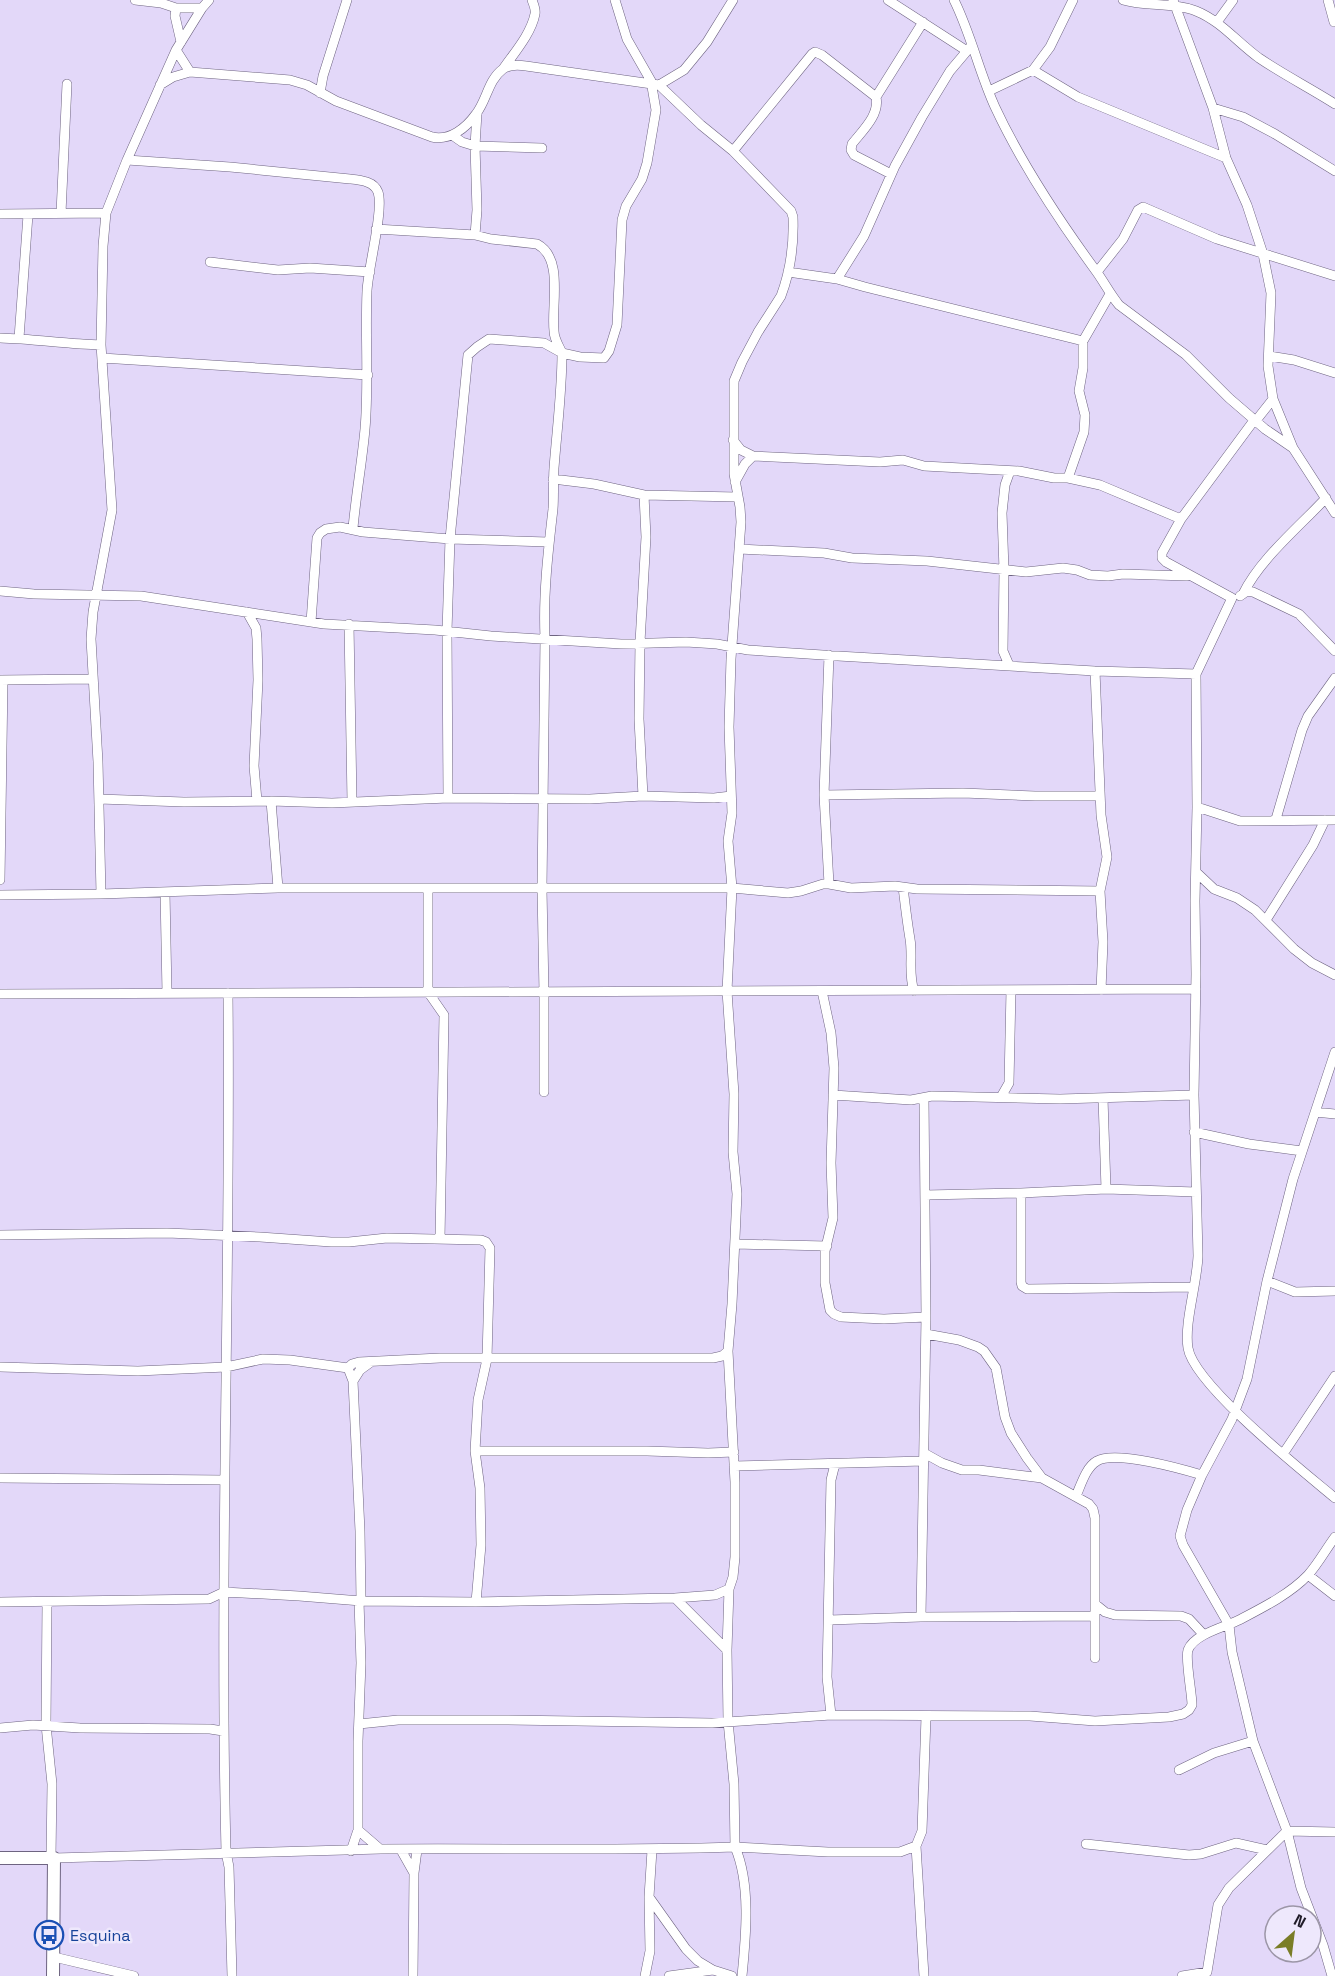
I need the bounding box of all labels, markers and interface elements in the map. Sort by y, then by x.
north arrow [1263,1904,1323,1964]
text: N [1290,1909,1309,1933]
bus stop icon: Esquina [33,1919,65,1951]
place label: Esquina [70,1925,130,1946]

